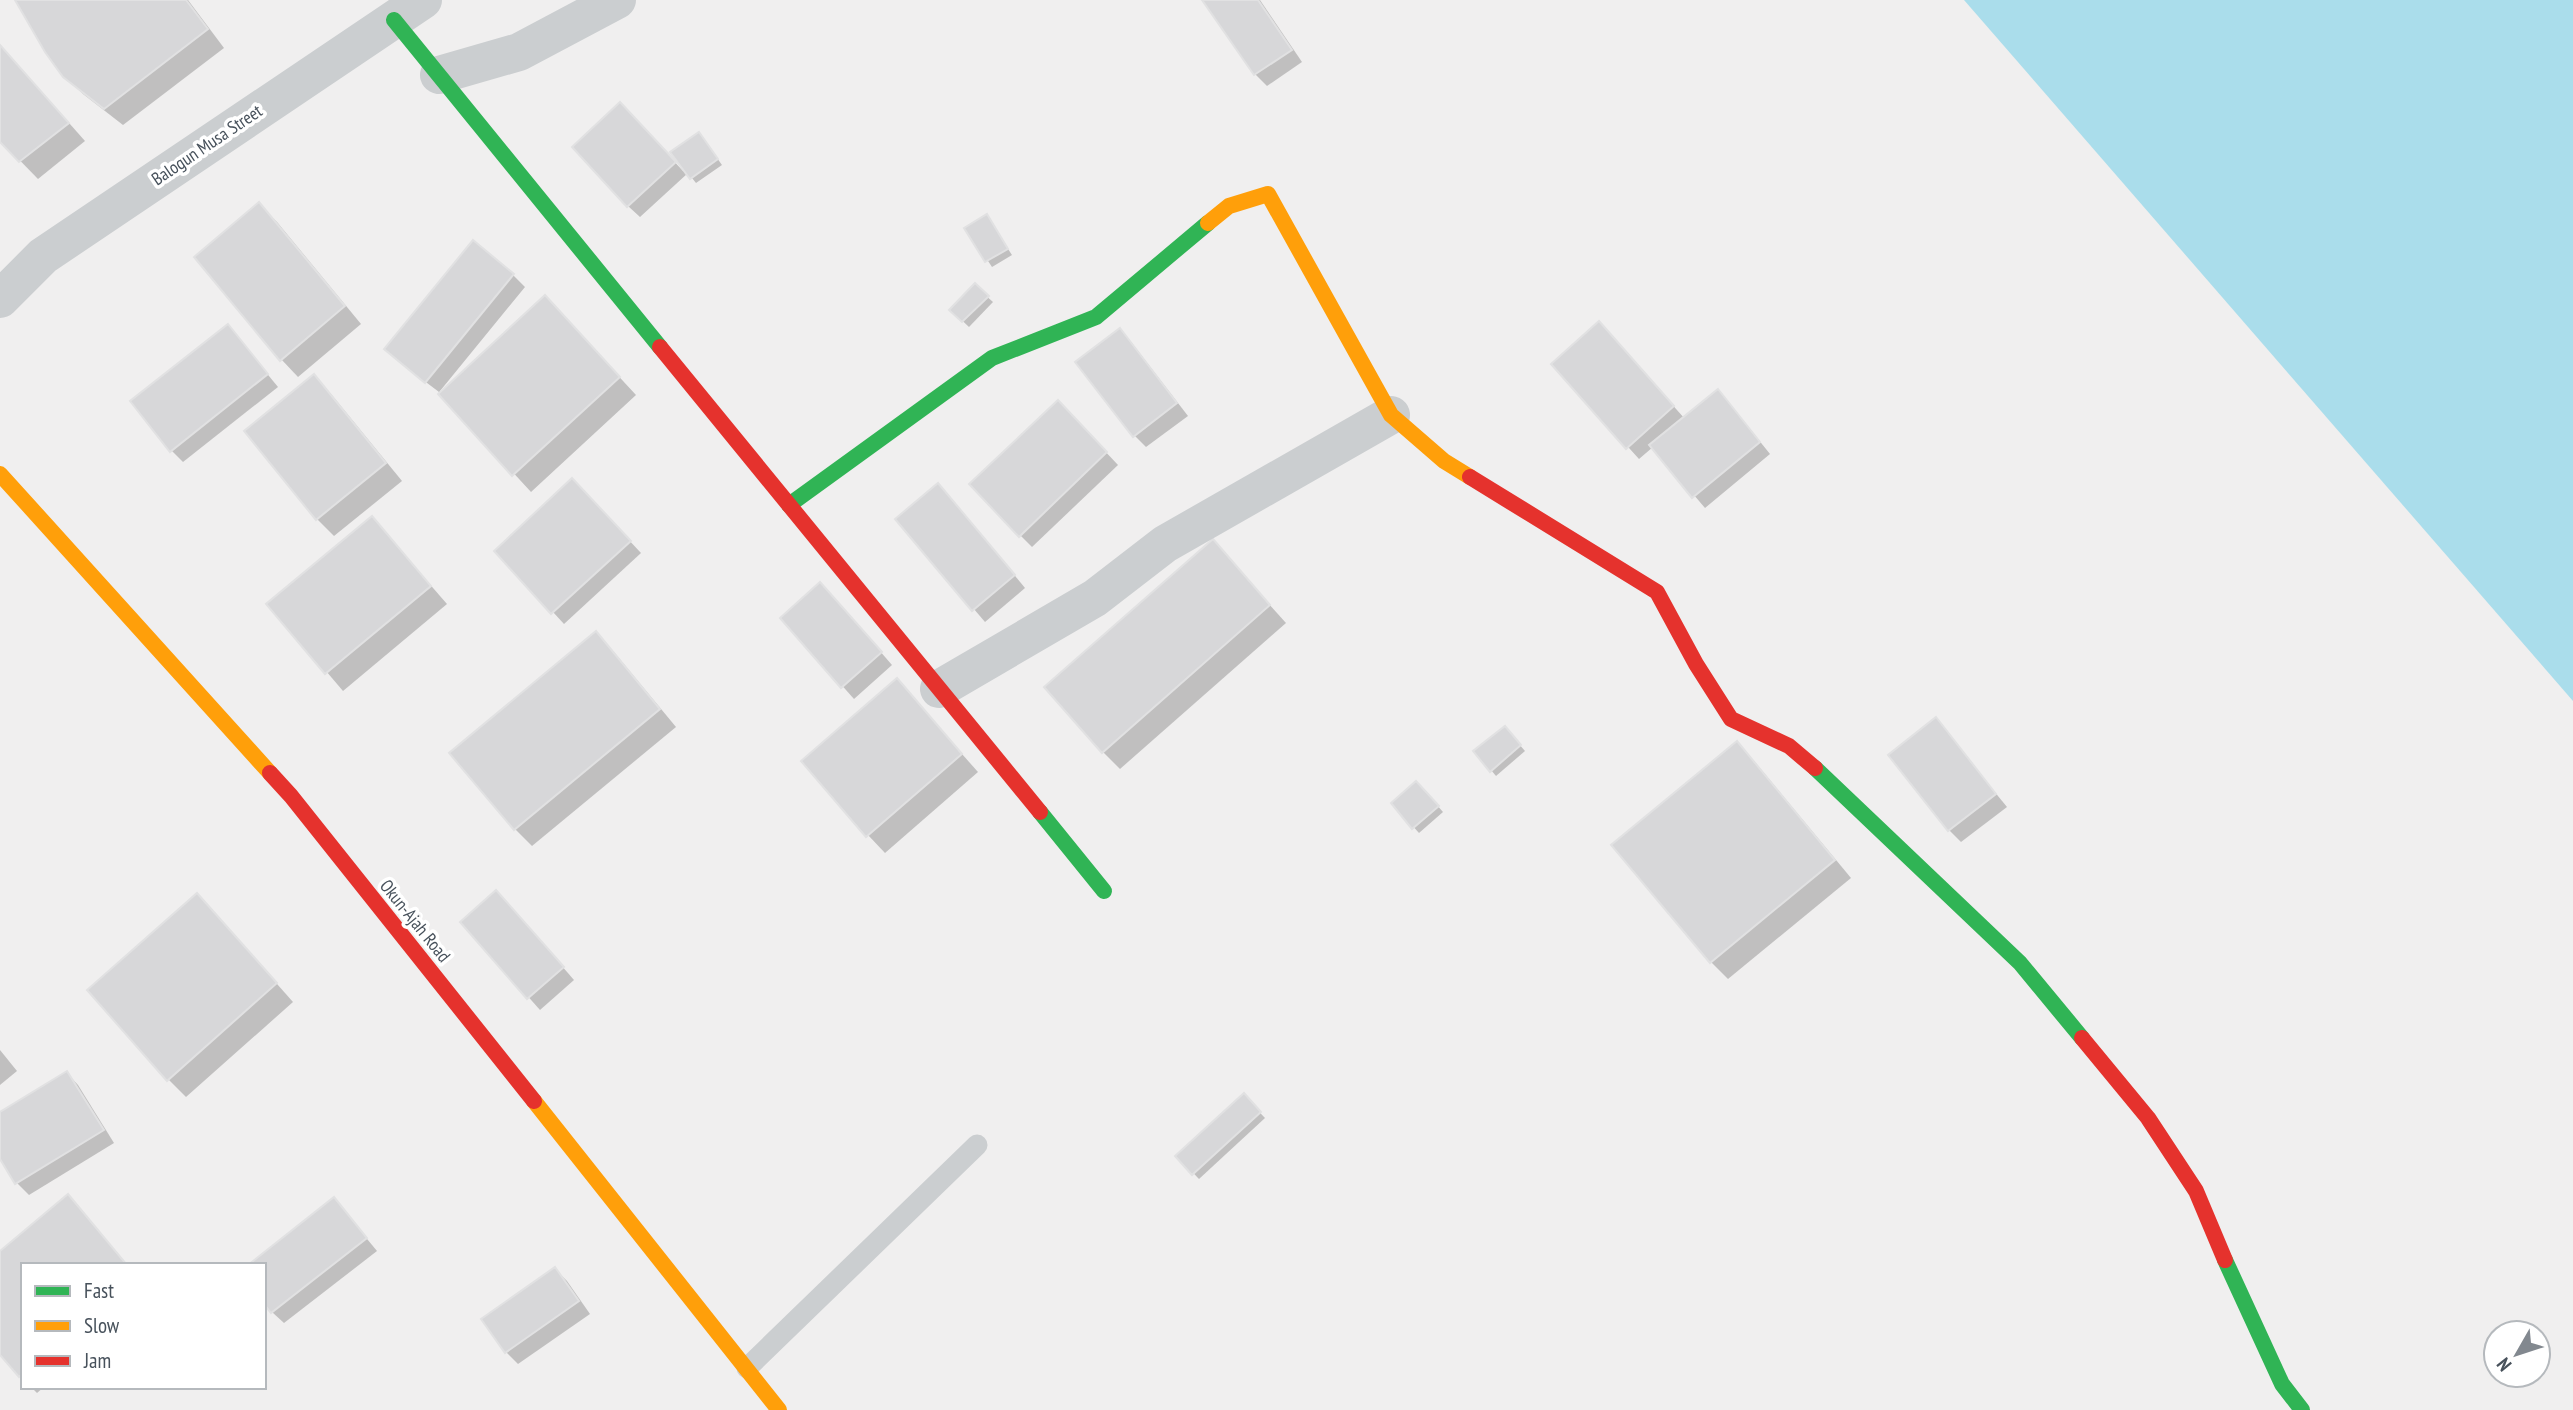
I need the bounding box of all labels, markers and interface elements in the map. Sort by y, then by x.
street label: Balogun Musa Street [147,99,266,190]
street label: Okun-Ajah Road [375,875,456,967]
legend [21,1263,266,1389]
text: Fast [84,1277,114,1304]
text: Slow [84,1312,120,1339]
north arrow [2482,1319,2552,1389]
text: Jam [83,1347,111,1374]
text: N [2491,1353,2516,1376]

